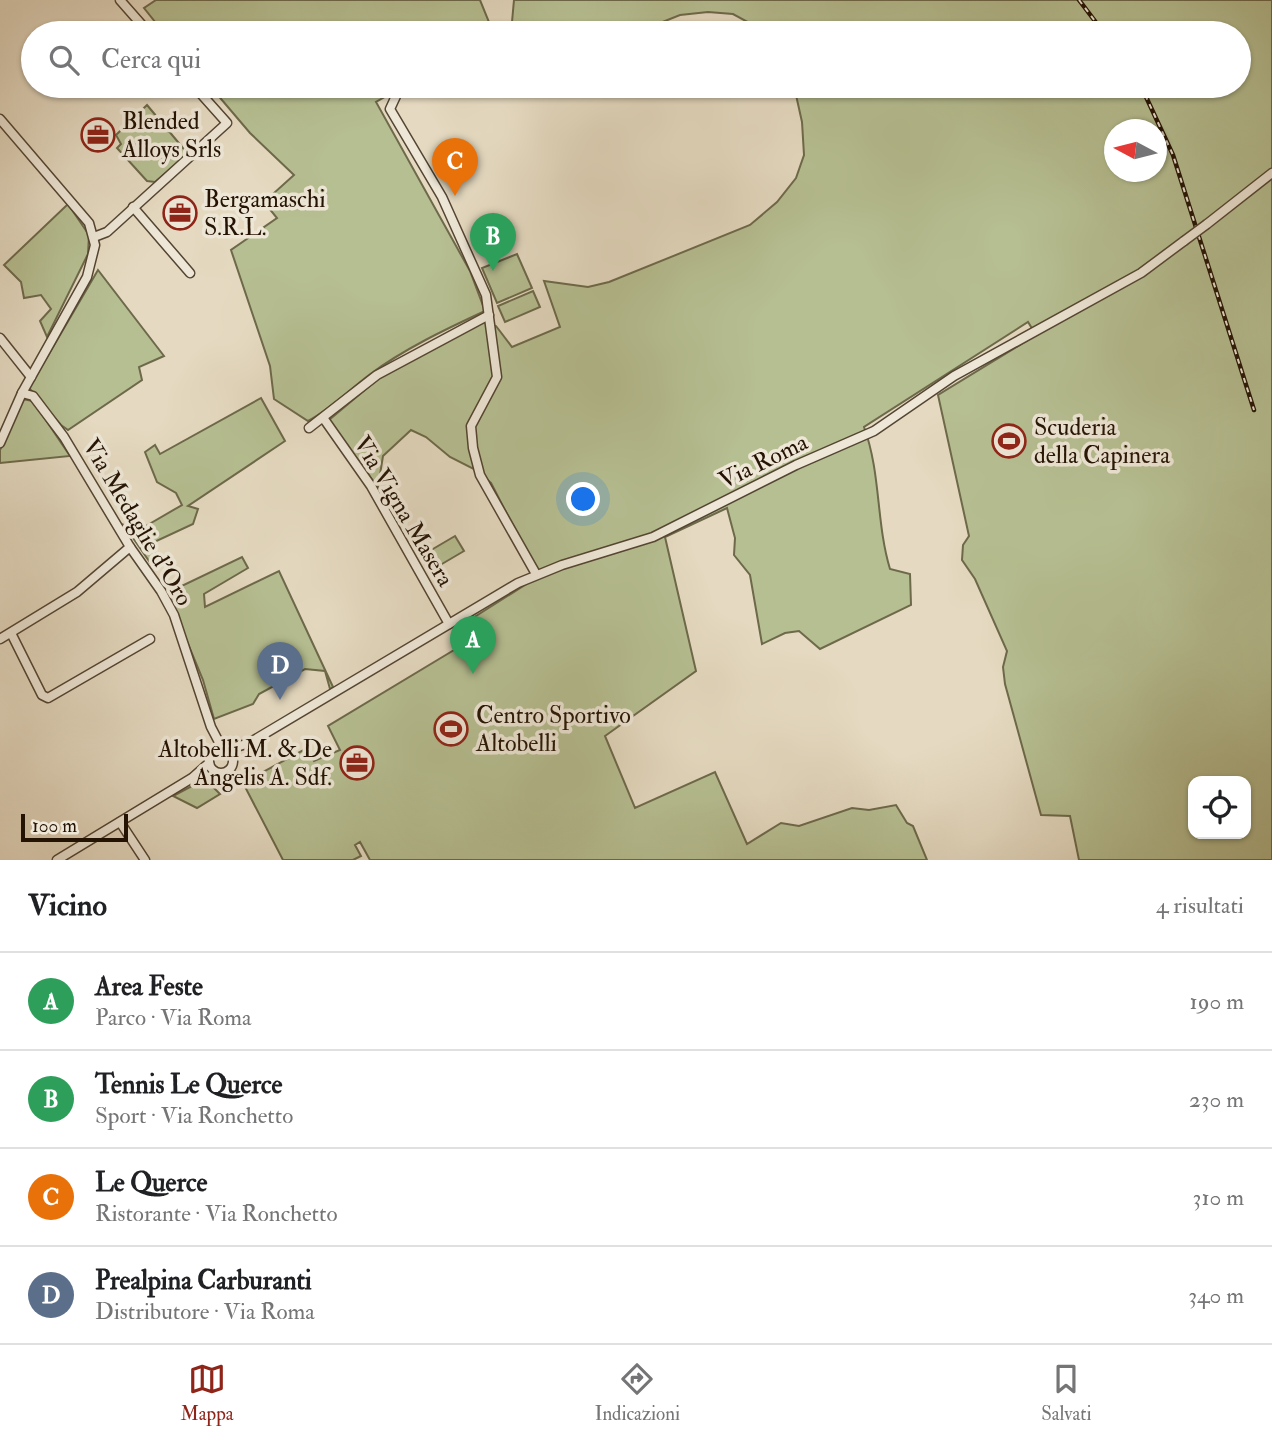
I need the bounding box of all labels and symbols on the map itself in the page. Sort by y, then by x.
place label: Blended Alloys Srls [121,106,221,165]
office icon: Blended Alloys Srls [79,116,117,154]
north arrow [1104,119,1167,182]
pin: C [432,138,478,196]
place label: Bergamaschi S.R.L. [204,184,326,243]
office icon: Bergamaschi S.R.L. [161,194,199,232]
pin: B [470,213,516,271]
place label: Scuderia della Capinera [1034,412,1171,471]
sports icon: Scuderia della Capinera [990,422,1028,460]
street label: Via Roma [714,426,814,496]
street label: Via Vigna Masera [346,430,461,593]
street label: Via Medaglie d'Oro [75,433,200,612]
your location [566,482,600,516]
pin: A [450,616,496,674]
pin: D [257,642,303,700]
place label: Centro Sportivo Altobelli [475,700,631,759]
sports icon: Centro Sportivo Altobelli [432,710,470,748]
place label: Altobelli M. & De Angelis A. Sdf. [157,734,332,793]
office icon: Altobelli M. & De Angelis A. Sdf. [338,744,376,782]
scale bar [21,811,128,843]

